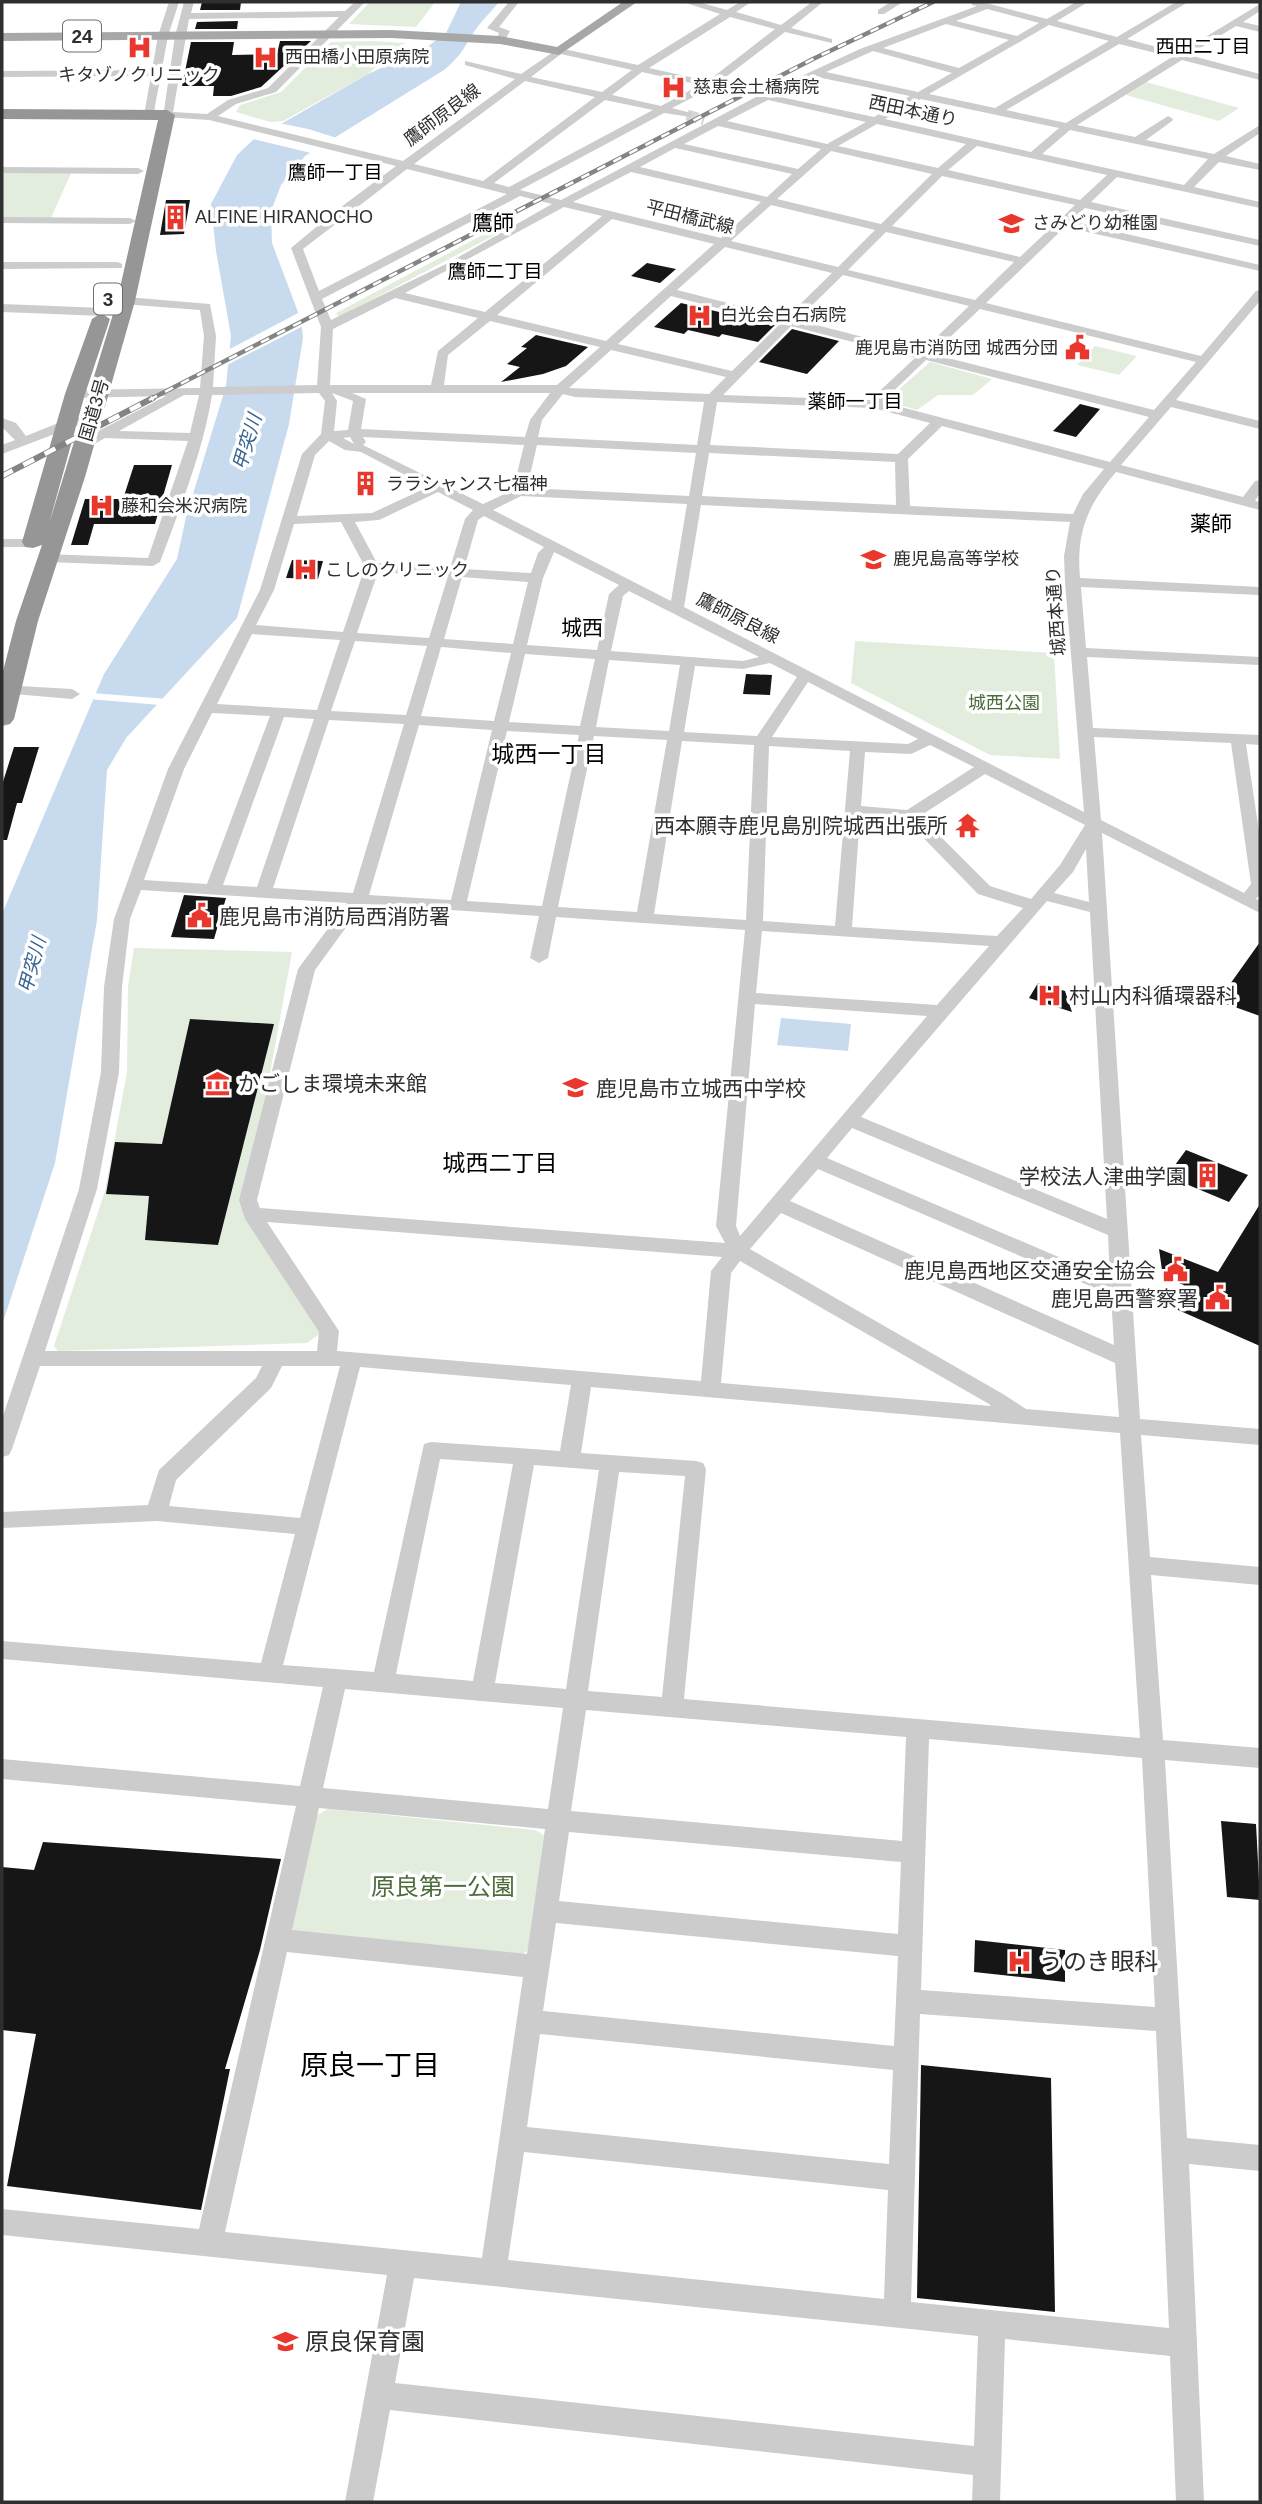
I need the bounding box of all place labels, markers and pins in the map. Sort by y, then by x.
hospital icon: キタゾノクリニック [125,34,153,62]
hospital icon: 西田橋小田原病院 [251,43,279,71]
place label: 西田橋小田原病院 [285,47,429,67]
place label: キタゾノクリニック [58,65,220,85]
hospital icon: 慈恵会土橋病院 [659,73,687,101]
place label: 慈恵会土橋病院 [693,77,819,97]
building icon: ALFINE HIRANOCHO [161,203,189,231]
place label: ALFINE HIRANOCHO [195,207,373,227]
school or university icon: さみどり幼稚園 [998,209,1026,237]
place label: さみどり幼稚園 [1032,213,1158,233]
hospital icon: 白光会白石病院 [686,301,714,329]
place label: 白光会白石病院 [720,305,846,325]
public building icon: 鹿児島市消防団 城西分団 [1064,334,1092,362]
place label: 鹿児島市消防団 城西分団 [855,338,1058,358]
building icon: ララシャンス七福神 [352,470,380,498]
place label: ララシャンス七福神 [386,474,547,494]
hospital icon: 藤和会米沢病院 [87,492,115,520]
place label: 藤和会米沢病院 [121,496,247,516]
school or university icon: 鹿児島高等学校 [859,545,887,573]
place label: 鹿児島高等学校 [893,549,1019,569]
hospital icon: こしのクリニック [291,556,319,584]
place label: こしのクリニック [325,560,469,580]
temple icon: 西本願寺鹿児島別院城西出張所 [954,811,982,839]
place label: 西本願寺鹿児島別院城西出張所 [654,814,948,837]
public building icon: 鹿児島市消防局西消防署 [185,902,213,930]
place label: 鹿児島市消防局西消防署 [219,905,450,928]
hospital icon: 村山内科循環器科 [1035,981,1063,1009]
place label: 村山内科循環器科 [1069,984,1237,1007]
museum icon: かごしま環境未来館 [204,1069,232,1097]
place label: かごしま環境未来館 [238,1072,427,1095]
school or university icon: 鹿児島市立城西中学校 [562,1074,590,1102]
place label: 鹿児島市立城西中学校 [596,1077,806,1100]
building icon: 学校法人津曲学園 [1193,1162,1221,1190]
place label: 学校法人津曲学園 [1019,1165,1187,1188]
public building icon: 鹿児島西地区交通安全協会 [1162,1256,1190,1284]
place label: 鹿児島西地区交通安全協会 [904,1259,1156,1282]
public building icon: 鹿児島西警察署 [1204,1284,1232,1312]
place label: 鹿児島西警察署 [1051,1287,1198,1310]
hospital icon: うのき眼科 [1005,1947,1033,1975]
place label: うのき眼科 [1039,1948,1158,1975]
school or university icon: 原良保育園 [271,2327,299,2355]
place label: 原良保育園 [305,2328,425,2355]

